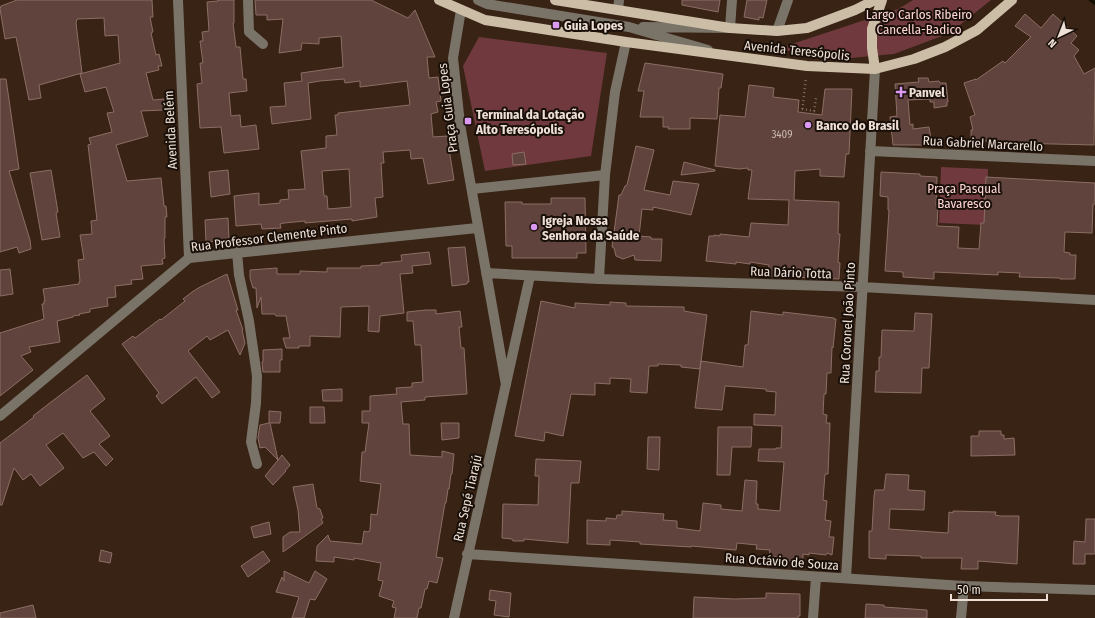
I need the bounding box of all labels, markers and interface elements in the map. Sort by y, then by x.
park label: Largo Carlos Ribeiro Cancella-Badico [866,7,972,37]
north arrow [1039,16,1079,56]
place label: Guia Lopes [564,18,623,33]
marker: Guia Lopes [551,20,561,30]
text: N [1046,36,1059,50]
street label: Avenida Teresópolis [743,37,851,64]
street label: Praça Guia Lopes [435,62,460,154]
place label: Panvel [909,85,945,100]
marker: Panvel [896,87,906,97]
street label: Avenida Belém [161,90,180,170]
place label: Terminal da Lotação Alto Teresópolis [475,107,585,137]
marker: Terminal da Lotação Alto Teresópolis [463,116,473,126]
place label: Banco do Brasil [816,118,899,133]
marker: Banco do Brasil [803,120,813,130]
house number: 3409 [771,128,793,141]
street label: Rua Gabriel Marcarello [922,133,1044,154]
park label: Praça Pasqual Bavaresco [927,181,1001,211]
place label: Igreja Nossa Senhora da Saúde [542,213,640,243]
street label: Rua Professor Clemente Pinto [190,220,348,255]
marker: Igreja Nossa Senhora da Saúde [529,222,539,232]
street label: Rua Coronel João Pinto [837,262,858,384]
street label: Rua Dário Totta [750,264,832,281]
street label: Rua Sepé Tiarajú [450,453,485,543]
street label: Rua Octávio de Souza [724,550,839,573]
scale bar [951,576,1047,602]
text: 50 m [957,583,981,597]

